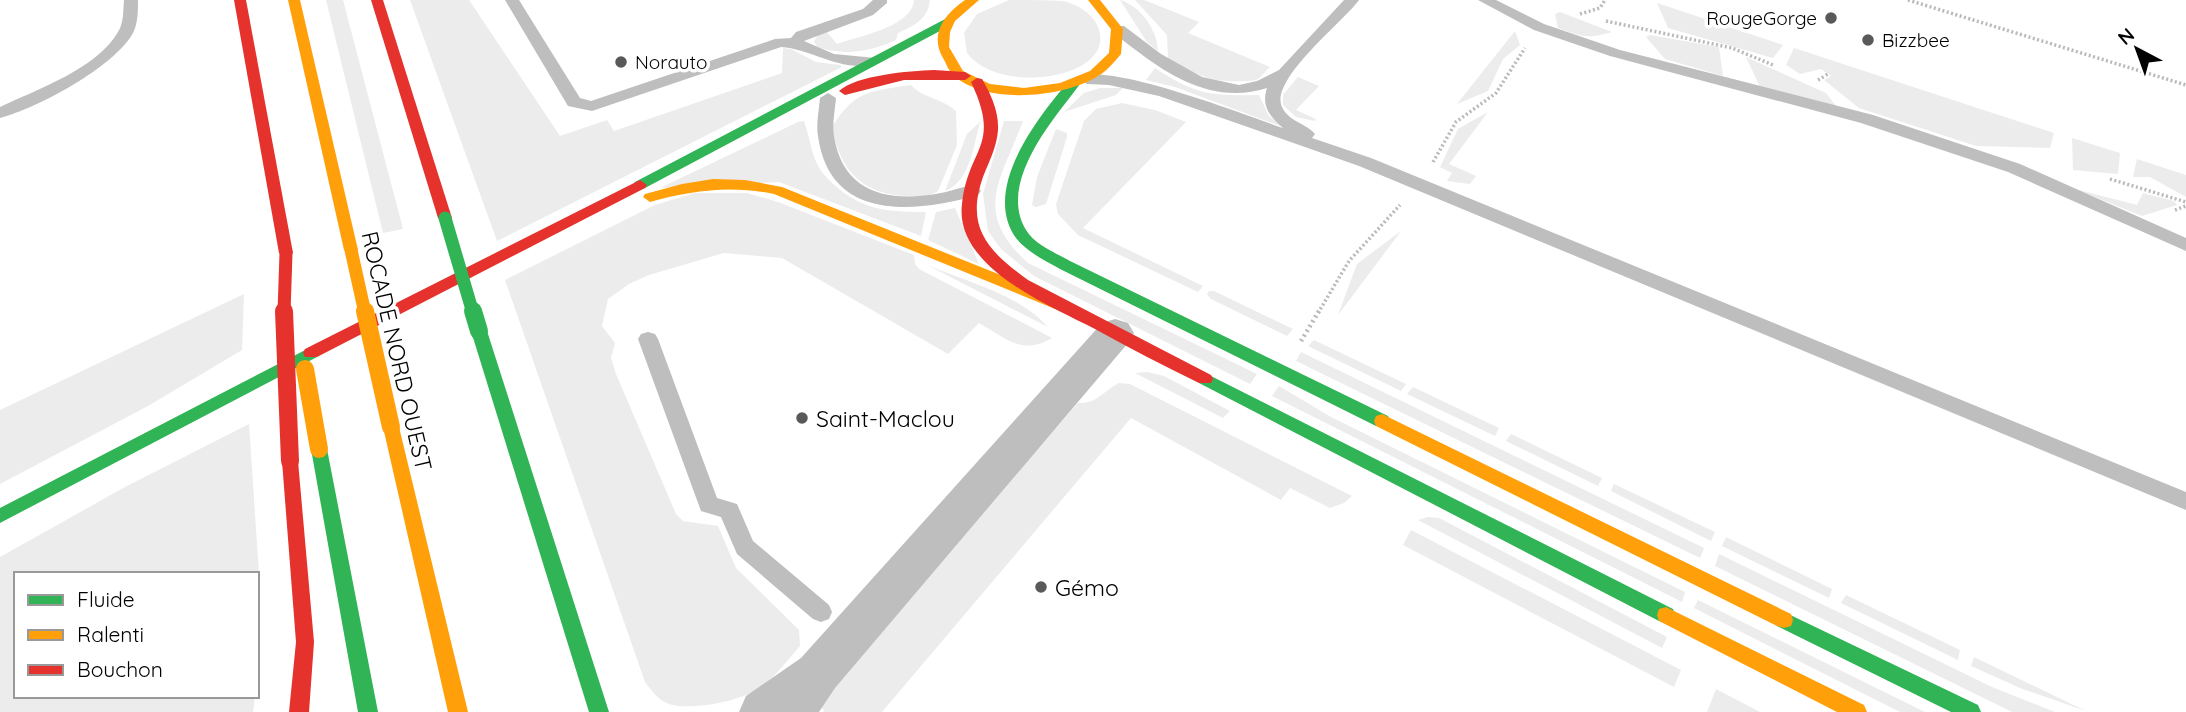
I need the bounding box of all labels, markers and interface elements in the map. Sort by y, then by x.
place label: RougeGorge [1706,6,1817,30]
marker: RougeGorge [1823,10,1839,26]
north arrow [2102,14,2172,84]
text: N [2113,23,2139,50]
place label: Bizzbee [1882,28,1950,52]
marker: Bizzbee [1860,32,1876,48]
place label: Norauto [635,50,707,74]
marker: Norauto [613,54,629,70]
street label: ROCADE NORD OUEST [355,228,439,474]
place label: Saint-Maclou [816,404,955,433]
marker: Saint-Maclou [794,410,810,426]
legend [14,572,259,698]
place label: Gémo [1055,573,1119,602]
marker: Gémo [1033,579,1049,595]
text: Fluide [77,586,135,612]
text: Ralenti [77,621,144,647]
text: Bouchon [77,656,163,682]

